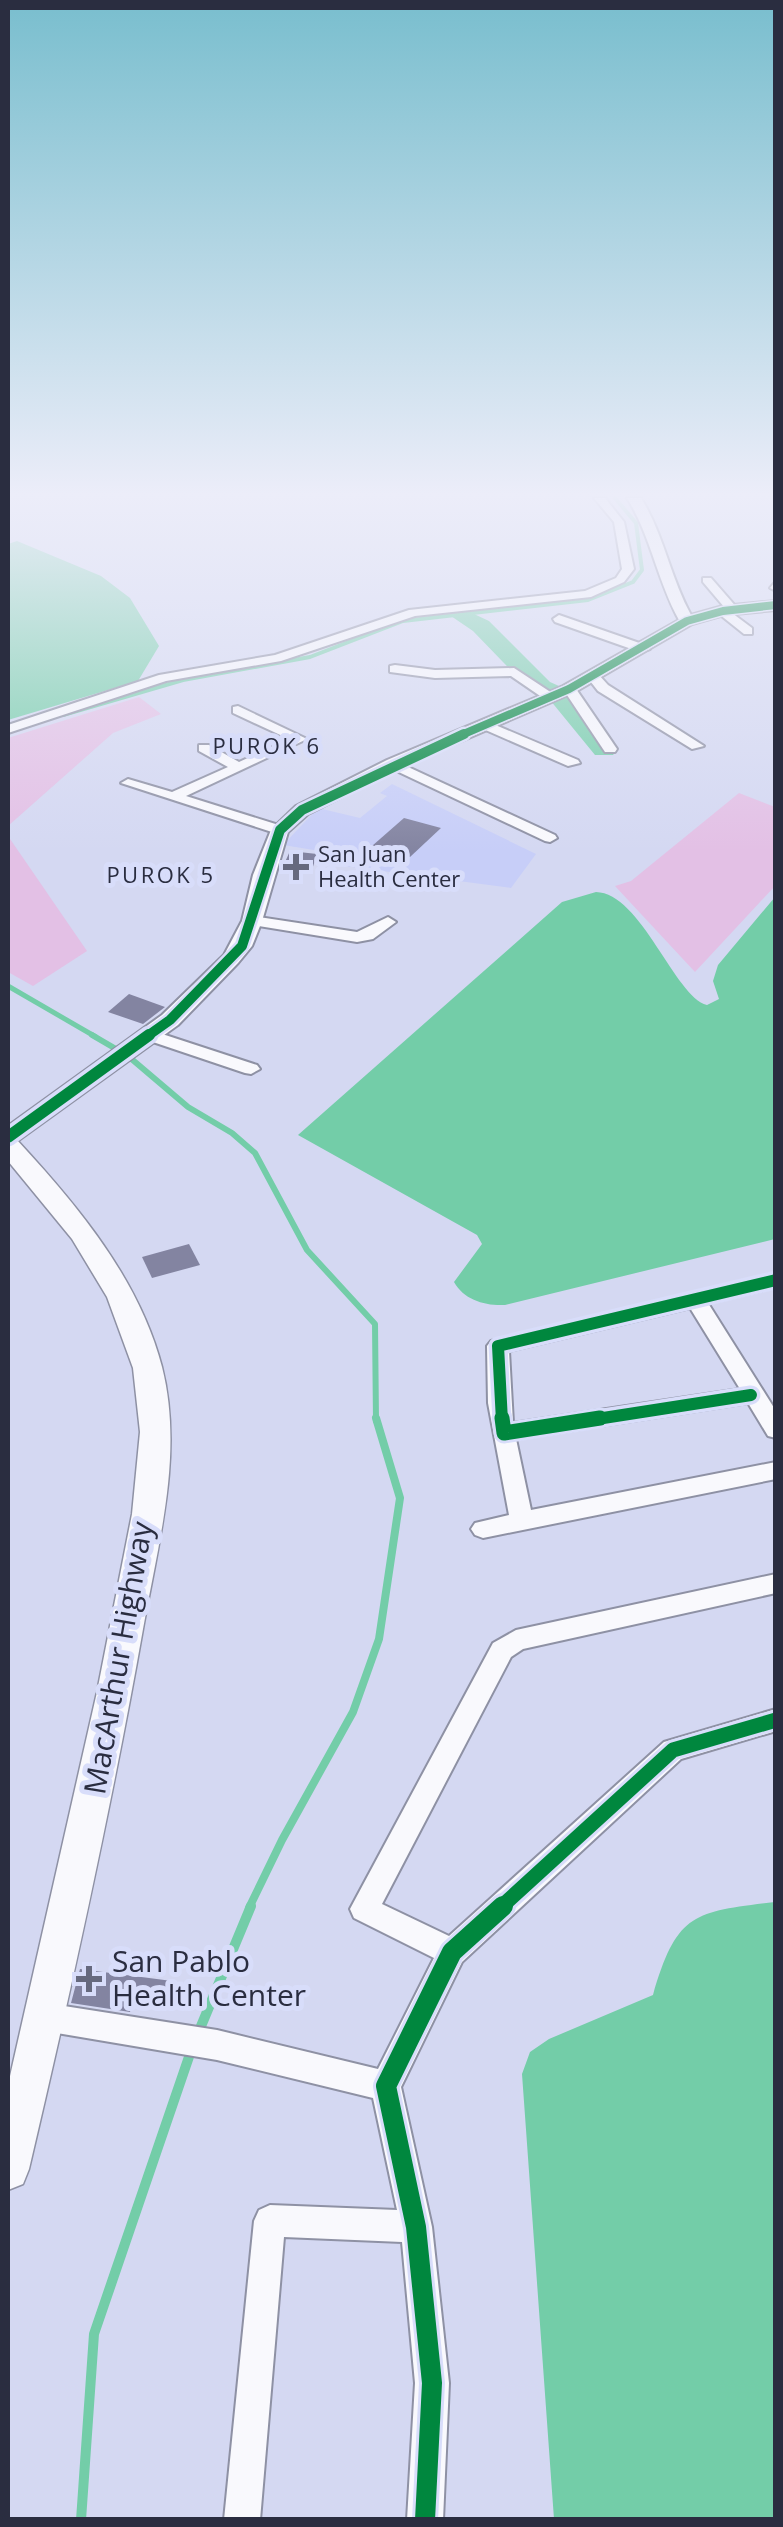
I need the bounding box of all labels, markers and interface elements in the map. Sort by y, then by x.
district label: PUROK 6 [212,730,322,760]
place label: San Juan Health Center [318,838,460,893]
marker: San Juan Health Center [283,854,309,880]
district label: PUROK 5 [106,859,216,889]
street label: MacArthur Highway [73,1517,162,1797]
place label: San Pablo Health Center [112,1940,306,2015]
marker: San Pablo Health Center [76,1966,102,1992]

